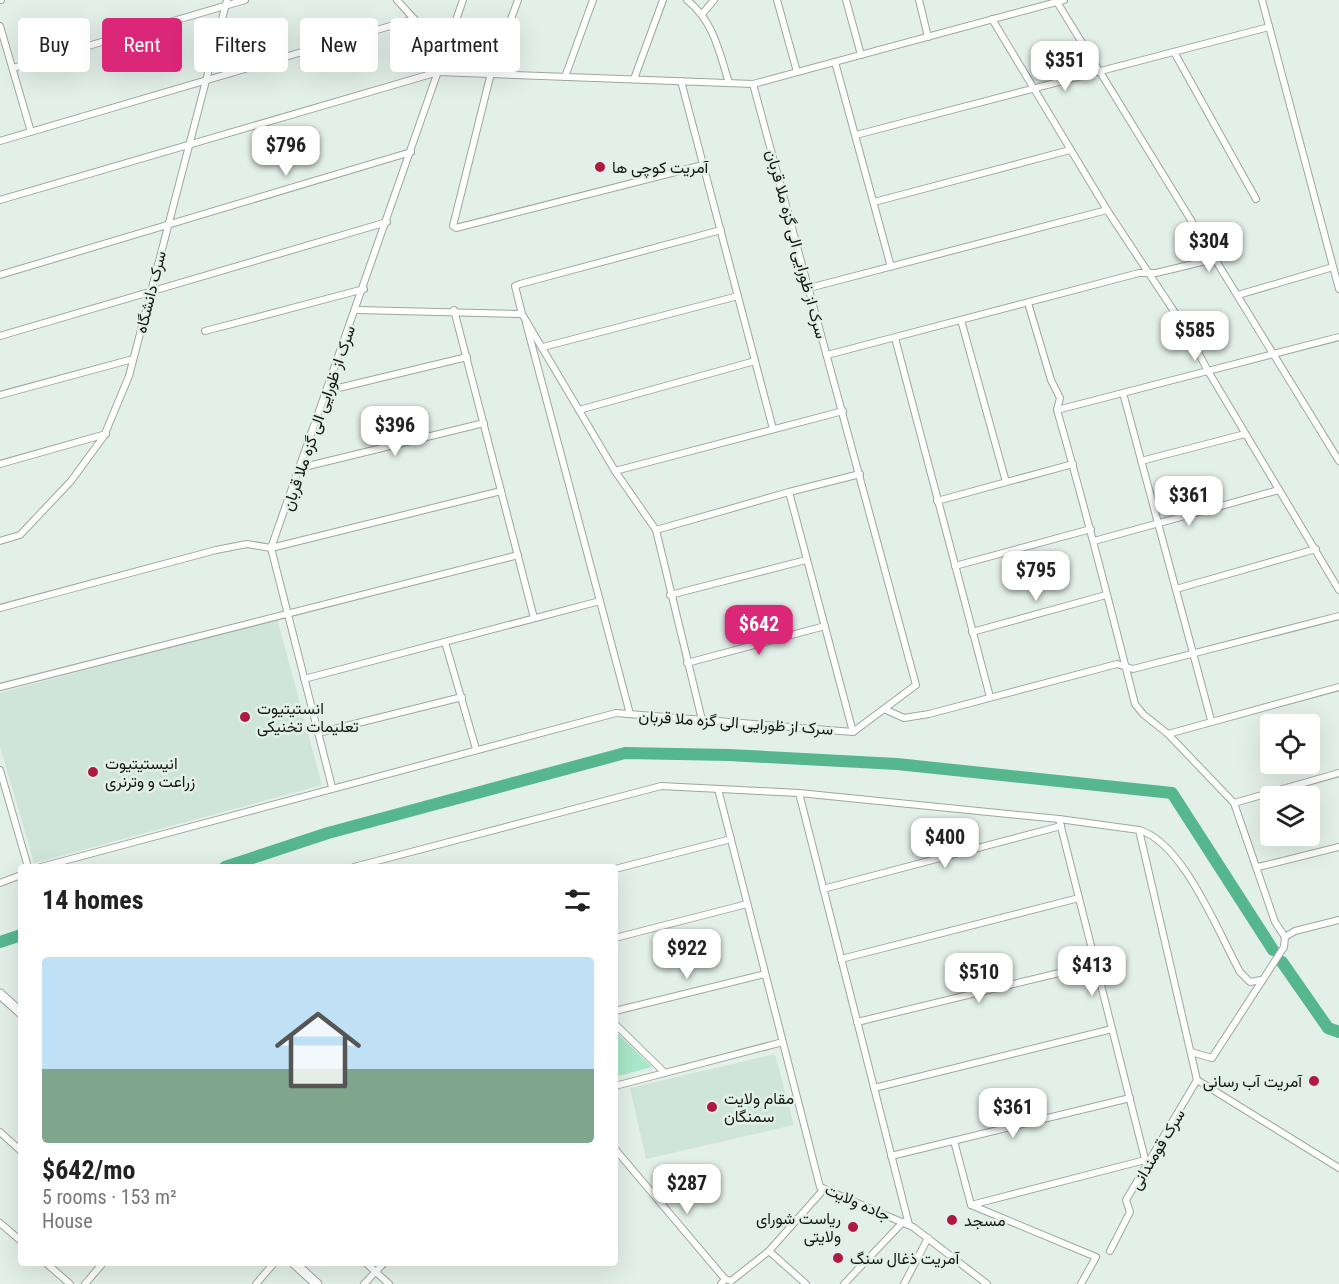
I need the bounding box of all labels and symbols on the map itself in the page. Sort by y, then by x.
pin: $351 [1029,41,1101,92]
pin: $796 [250,126,322,177]
street label: سرک از ظورایی الی گزه ملا قربان [761,148,831,341]
place label: آمریت کوچی ها [612,158,710,179]
marker: آمریت کوچی ها [593,160,607,174]
pin: $304 [1173,222,1245,273]
street label: سرک دانشگاه [131,249,171,336]
pin: $585 [1159,311,1231,362]
street label: سرک از ظورایی الی گزه ملا قربان [278,323,360,514]
pin: $396 [359,406,431,457]
pin: $361 [1153,476,1225,527]
pin: $795 [1000,551,1072,602]
pin: $642 [723,605,795,656]
place label: انستیتیوت تعلیمات تخنیکی [257,699,359,737]
street label: سرک از ظورایی الی گزه ملا قربان [638,706,834,740]
marker: انستیتیوت تعلیمات تخنیکی [238,710,252,724]
place label: انیستیتیوت زراعت و وترنری [105,754,195,792]
marker: انیستیتیوت زراعت و وترنری [86,765,100,779]
pin: $400 [909,818,981,869]
pin: $922 [651,929,723,980]
pin: $413 [1056,946,1128,997]
pin: $510 [943,953,1015,1004]
place label: آمریت آب رسانی [1203,1072,1303,1092]
marker: آمریت آب رسانی [1307,1074,1321,1088]
pin: $361 [977,1088,1049,1139]
place label: مقام ولایت سمنگان [724,1089,794,1126]
marker: مقام ولایت سمنگان [705,1100,719,1114]
street label: سرک قومندانی [1126,1106,1190,1193]
pin: $287 [651,1164,723,1215]
street label: جاده ولایت [822,1180,894,1226]
place label: ریاست شورای ولایتی [756,1209,841,1247]
place label: مسجد [964,1211,1005,1230]
marker: مسجد [945,1213,959,1227]
marker: ریاست شورای ولایتی [846,1220,860,1234]
place label: آمریت ذغال سنگ [850,1249,960,1269]
marker: آمریت ذغال سنگ [831,1251,845,1265]

